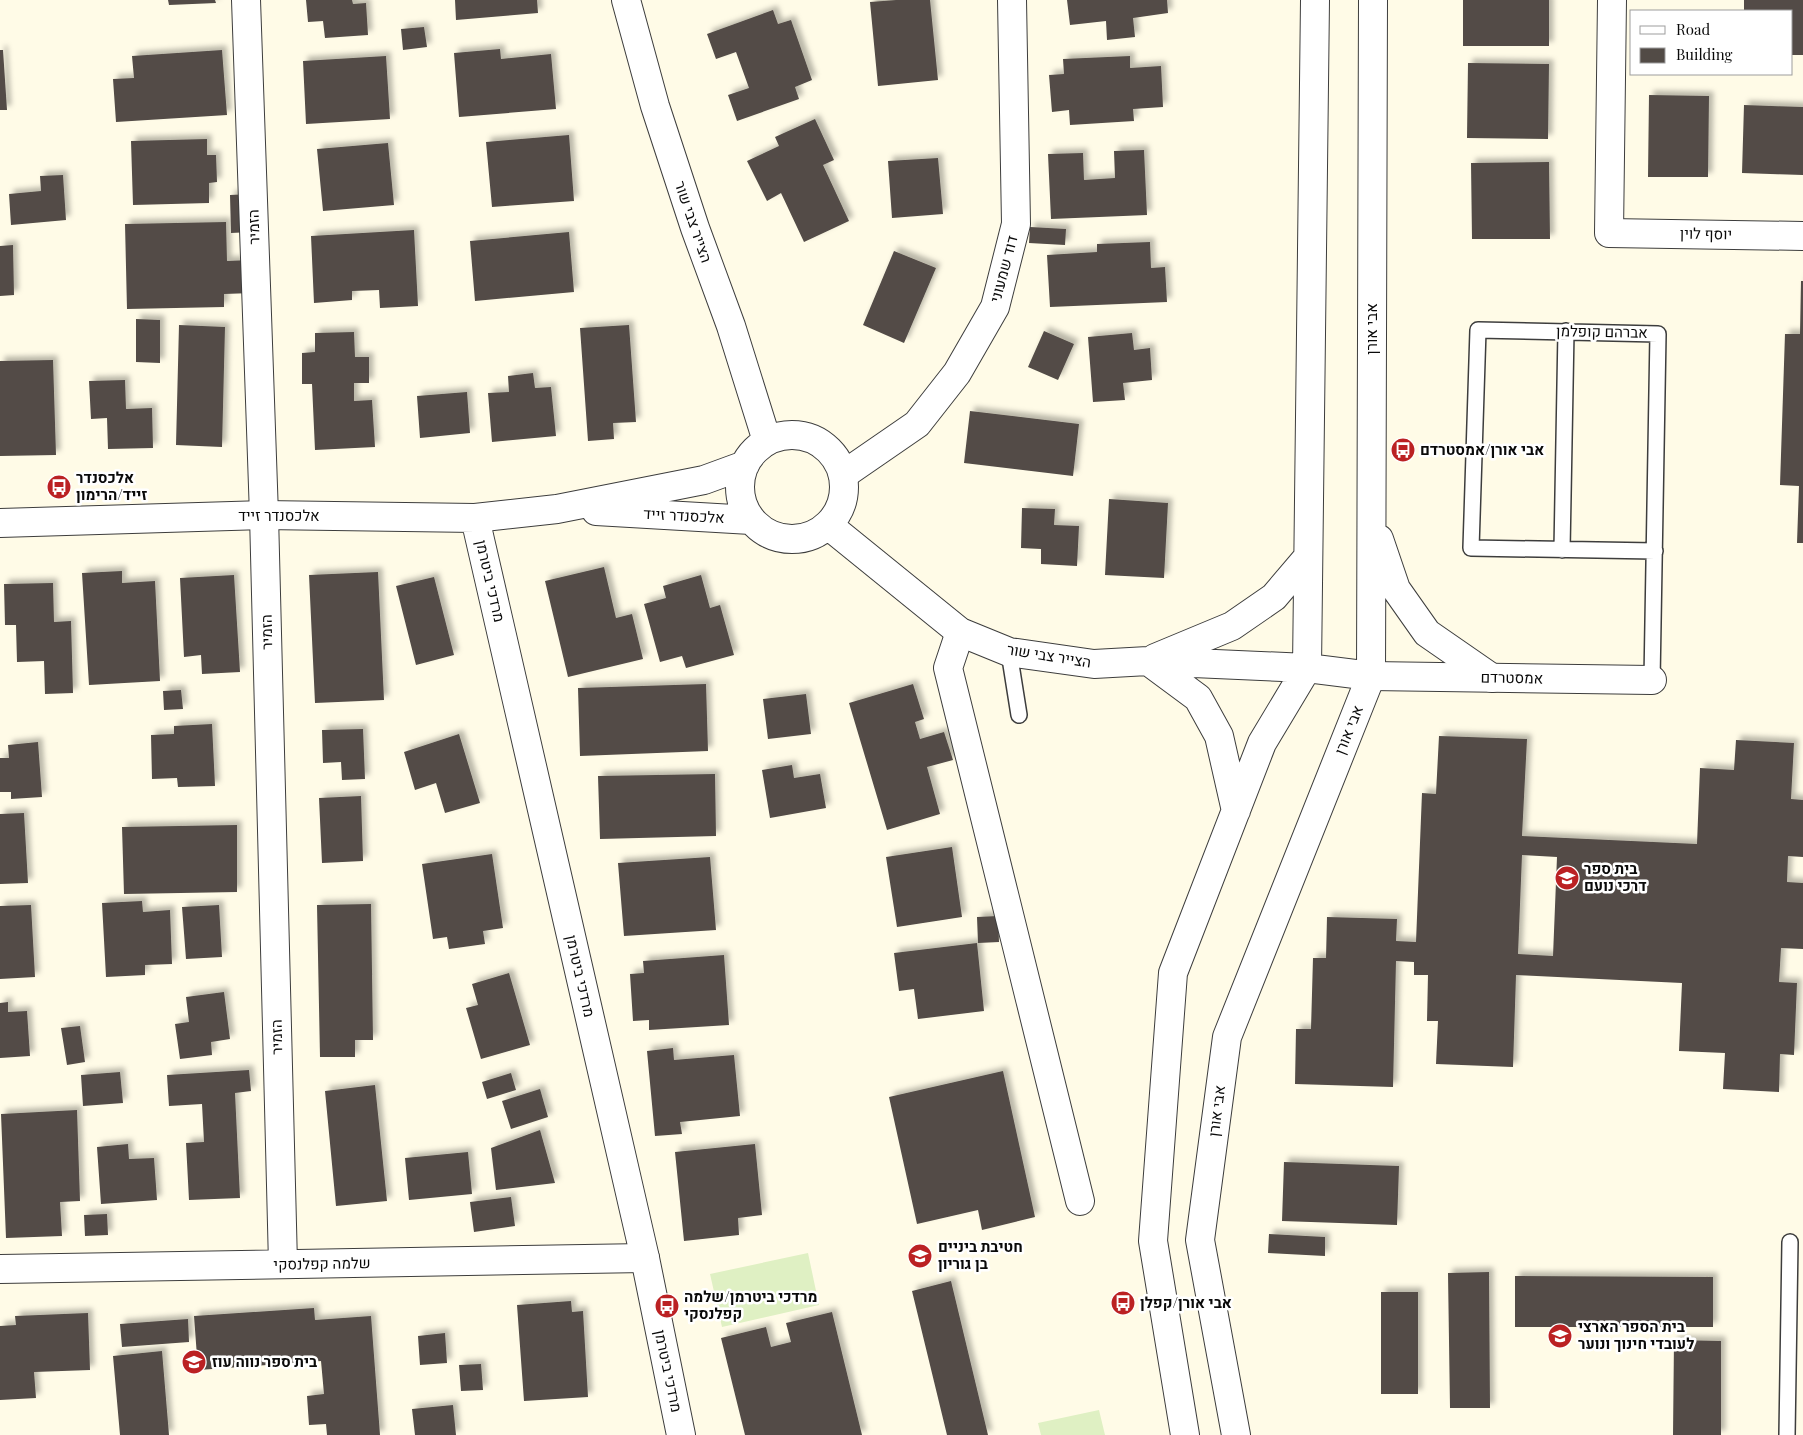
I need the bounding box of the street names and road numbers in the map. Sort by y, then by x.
street label: הצייר צבי שור [671,178,717,265]
street label: הזמיר [242,209,264,245]
street label: יוסף לוין [1680,223,1732,243]
street label: דוד שמעוני [985,233,1022,304]
street label: אבי אורן [1361,303,1381,355]
street label: אברהם קופלמן [1556,320,1648,342]
street label: אלכסנדר זייד [643,503,725,527]
street label: אלכסנדר זייד [238,505,320,525]
street label: מרדכי ביטרמן [472,538,510,624]
street label: הזמיר [256,614,276,650]
street label: הצייר צבי שור [1006,638,1093,672]
street label: אמסטרדם [1481,666,1544,688]
street label: אבי אורן [1329,702,1367,757]
street label: מרדכי ביטרמן [562,933,600,1019]
street label: הזמיר [266,1019,286,1055]
street label: אבי אורן [1203,1084,1229,1138]
street label: שלמה קפלנסקי [273,1252,371,1274]
street label: מרדכי ביטרמן [650,1328,687,1414]

